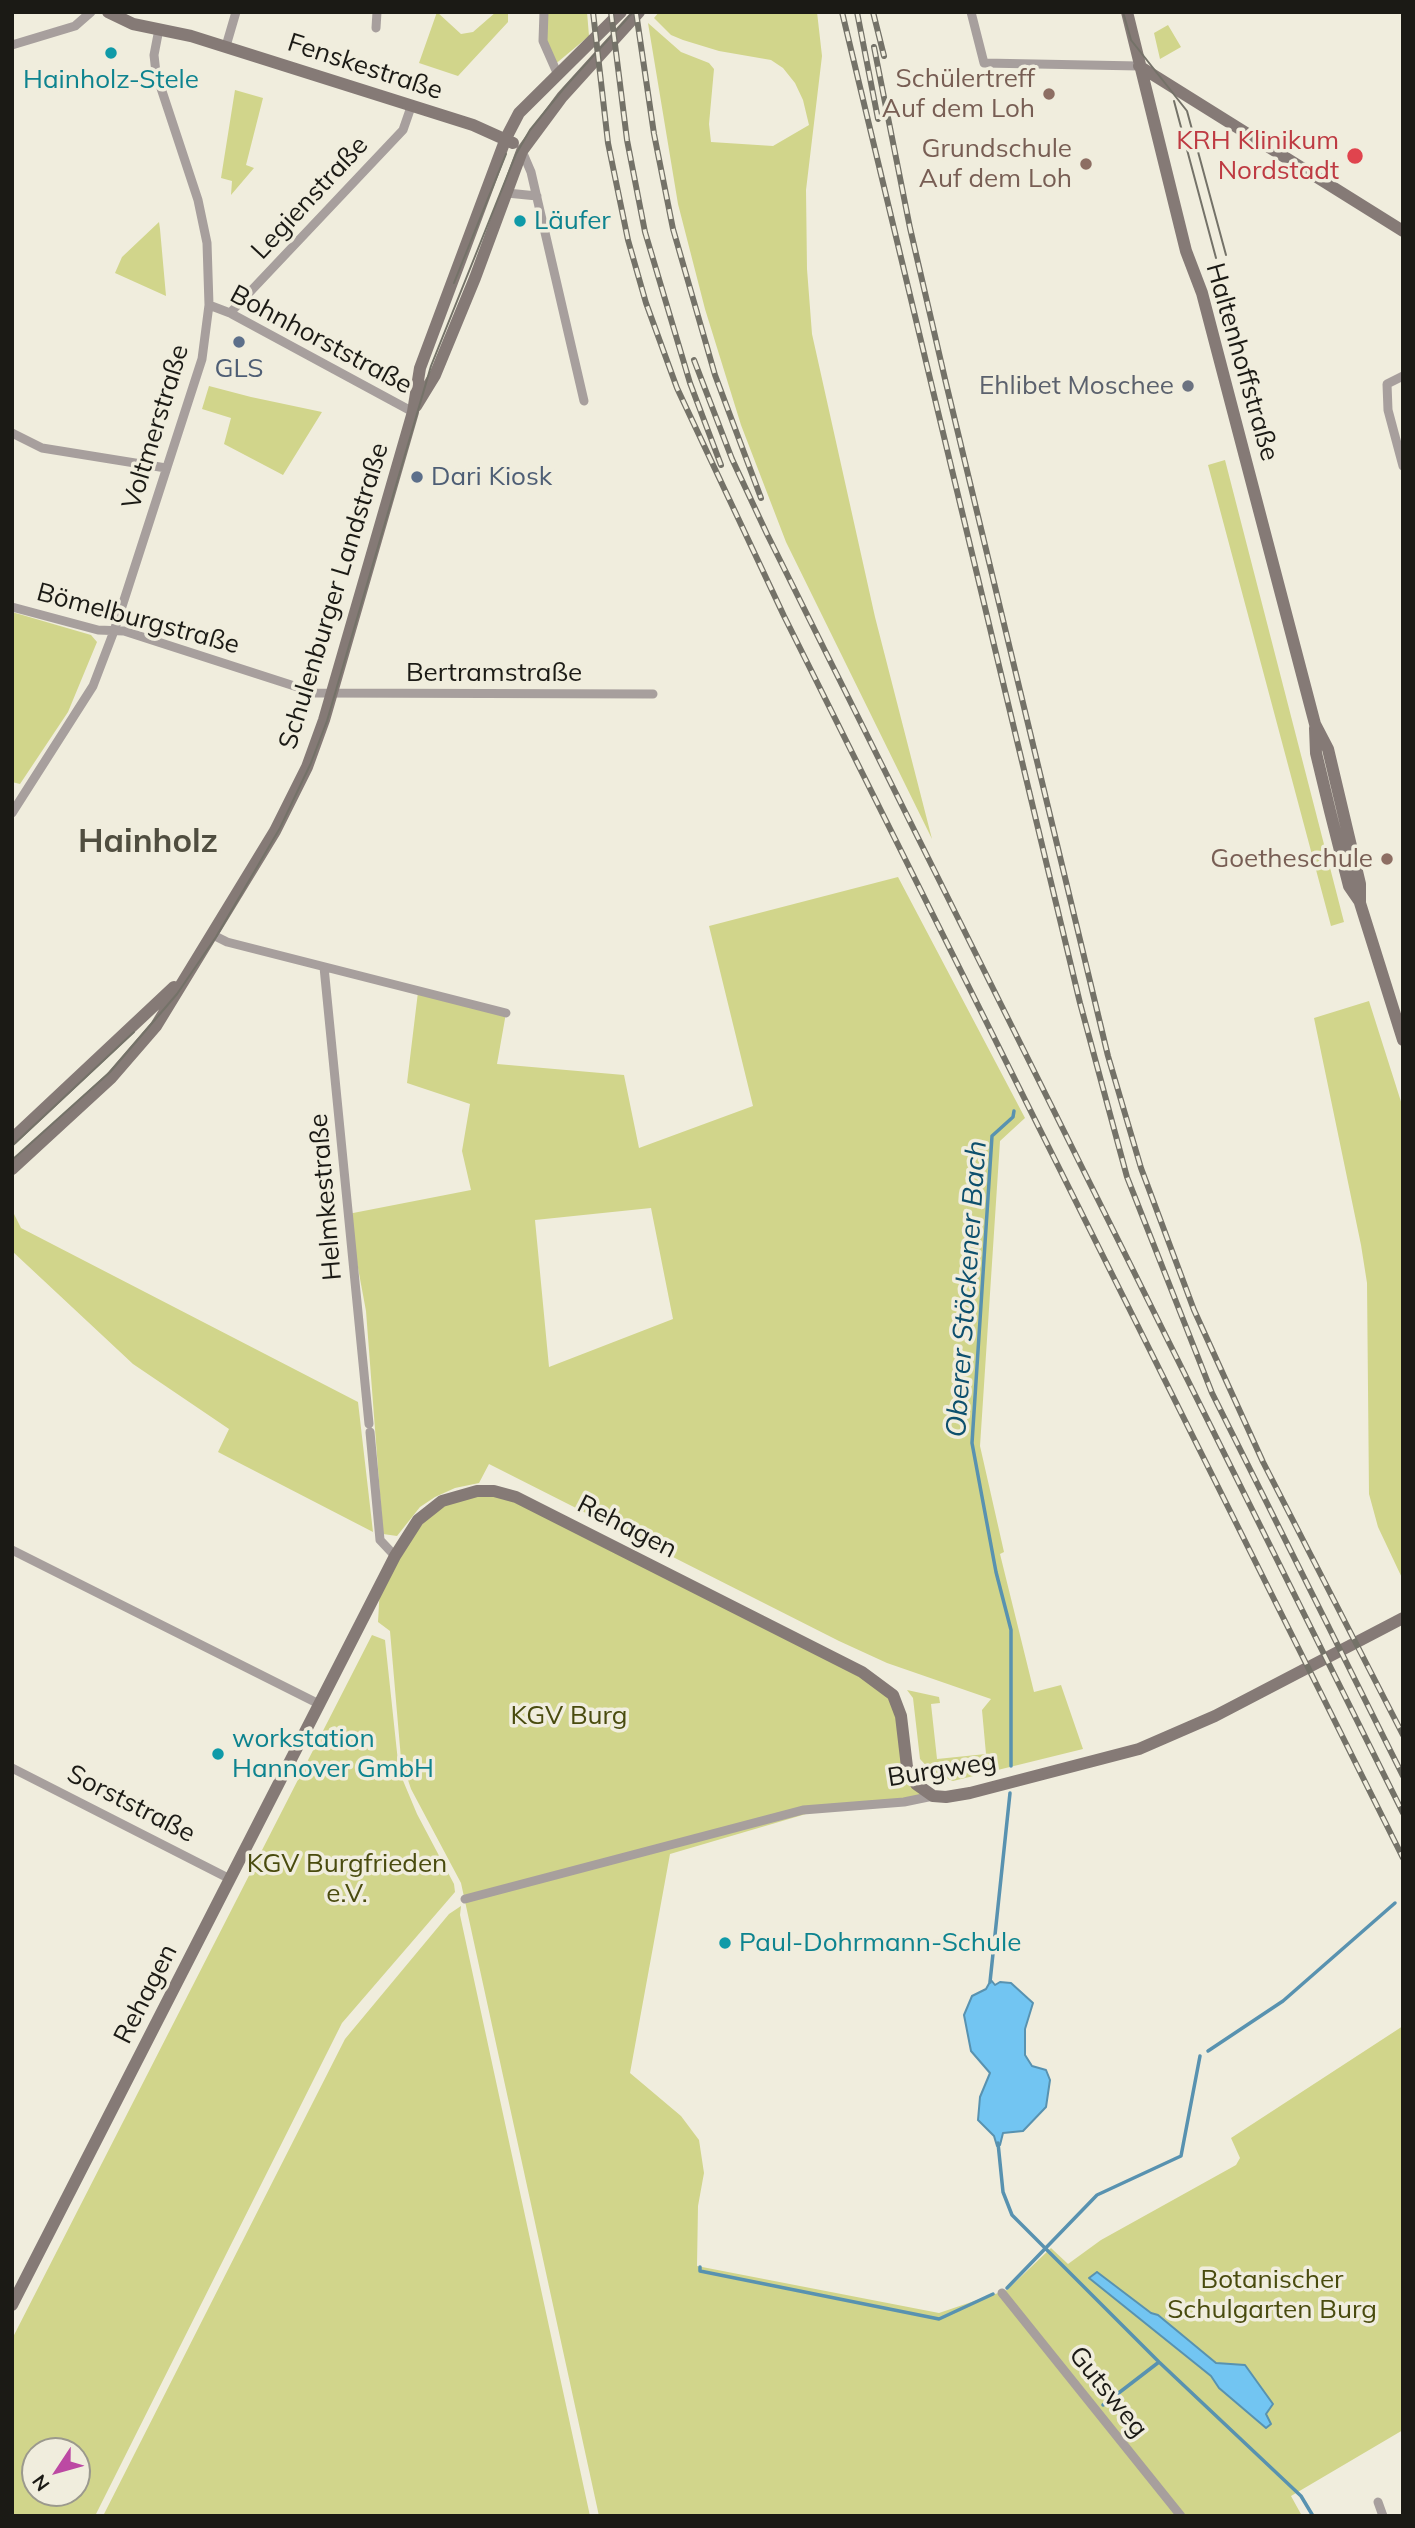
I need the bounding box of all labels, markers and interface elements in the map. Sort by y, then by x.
street label: Fenskestraße [284,27,446,107]
marker: Hainholz-Stele [103,45,119,61]
place label: Schülertreff Auf dem Loh [882,63,1035,124]
place label: Hainholz-Stele [23,64,199,96]
marker: Schülertreff Auf dem Loh [1041,86,1057,102]
place label: KRH Klinikum Nordstadt [1176,125,1339,186]
street label: Legienstraße [245,130,375,266]
place label: Grundschule Auf dem Loh [919,133,1072,194]
marker: KRH Klinikum Nordstadt [1345,146,1365,166]
marker: Grundschule Auf dem Loh [1078,156,1094,172]
place label: Läufer [534,205,611,237]
marker: Läufer [512,213,528,229]
street label: Haltenhoffstraße [1199,259,1285,465]
street label: Bohnhorststraße [225,279,417,401]
marker: GLS [231,334,247,350]
street label: Voltmerstraße [116,341,196,513]
place label: GLS [215,353,263,385]
place label: Ehlibet Moschee [979,370,1174,402]
marker: Ehlibet Moschee [1180,378,1196,394]
street label: Schulenburger Landstraße [272,439,396,753]
place label: Dari Kiosk [431,461,552,493]
marker: Dari Kiosk [409,469,425,485]
street label: Bömelburgstraße [33,577,243,661]
street label: Bertramstraße [406,657,582,689]
district label: Hainholz [78,822,218,862]
place label: Goetheschule [1210,843,1373,875]
marker: Goetheschule [1379,851,1395,867]
street label: Helmkestraße [303,1112,349,1282]
water label: Oberer Stöckener Bach [940,1139,994,1439]
street label: Rehagen [572,1489,682,1565]
park label: KGV Burg [510,1700,628,1732]
place label: workstation Hannover GmbH [232,1723,434,1784]
marker: workstation Hannover GmbH [210,1746,226,1762]
street label: Burgweg [885,1746,999,1794]
street label: Sorststraße [62,1758,200,1850]
park label: KGV Burgfrieden e.V. [247,1848,447,1910]
place label: Paul-Dohrmann-Schule [739,1927,1021,1959]
marker: Paul-Dohrmann-Schule [717,1935,733,1951]
street label: Rehagen [108,1939,184,2049]
park label: Botanischer Schulgarten Burg [1167,2264,1377,2326]
street label: Gutsweg [1062,2340,1154,2444]
north arrow [21,2437,91,2507]
text: N [27,2470,55,2496]

